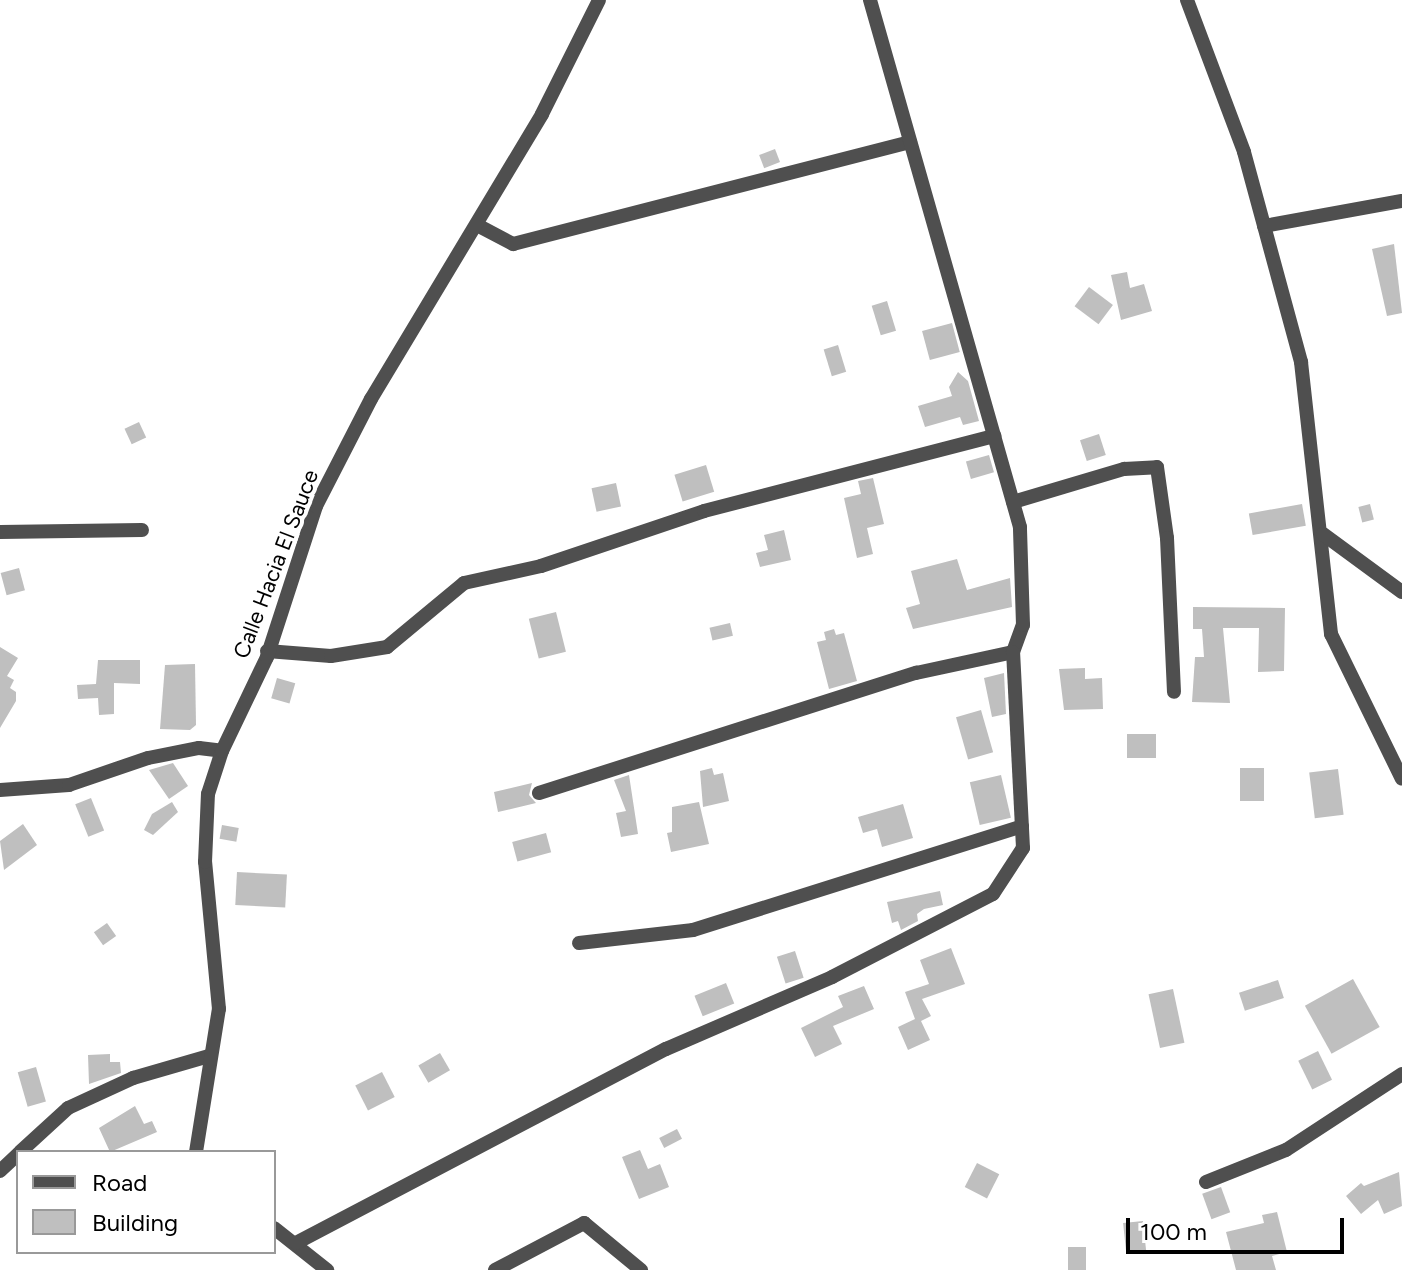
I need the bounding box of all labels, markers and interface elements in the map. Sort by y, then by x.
street label: Calle Hacia El Sauce [228,466,324,662]
legend [16,1150,276,1254]
text: Road [92,1168,147,1197]
scale bar [1130,1202,1348,1252]
text: Building [92,1208,178,1237]
text: 100 m [1140,1217,1207,1246]

